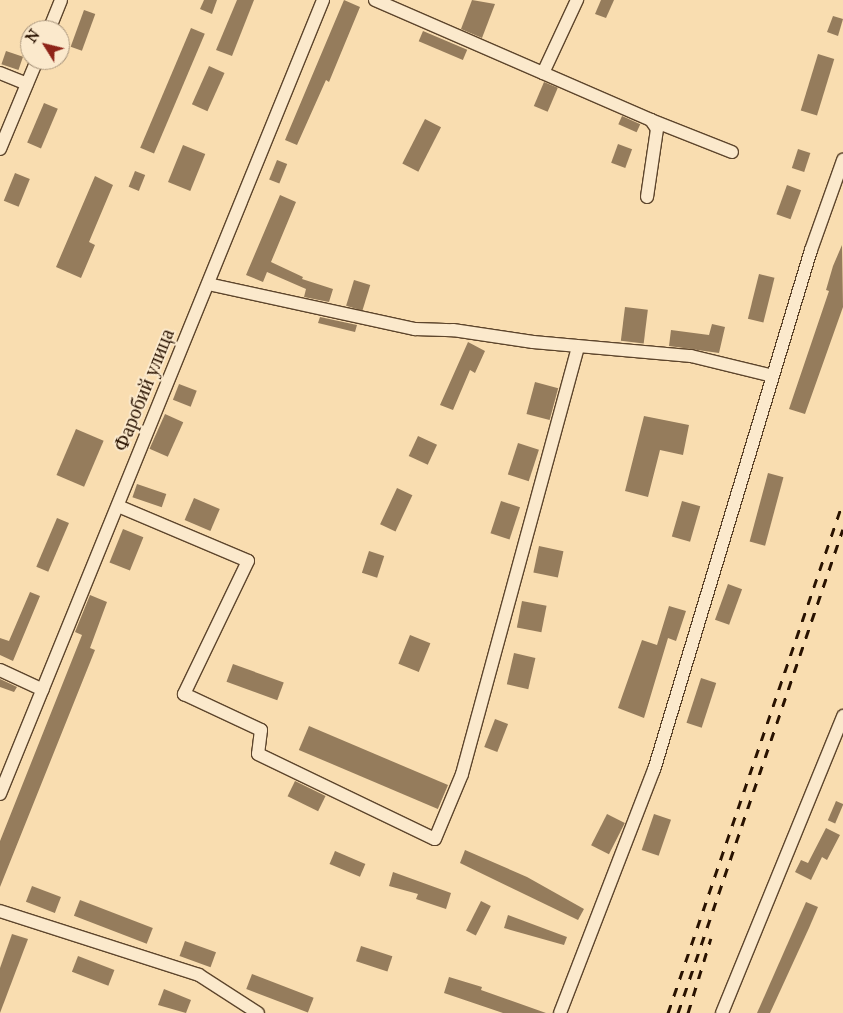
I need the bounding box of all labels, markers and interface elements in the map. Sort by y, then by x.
north arrow [20,20,70,70]
text: N [23,27,44,46]
street label: Фаробий улица [109,325,179,455]

